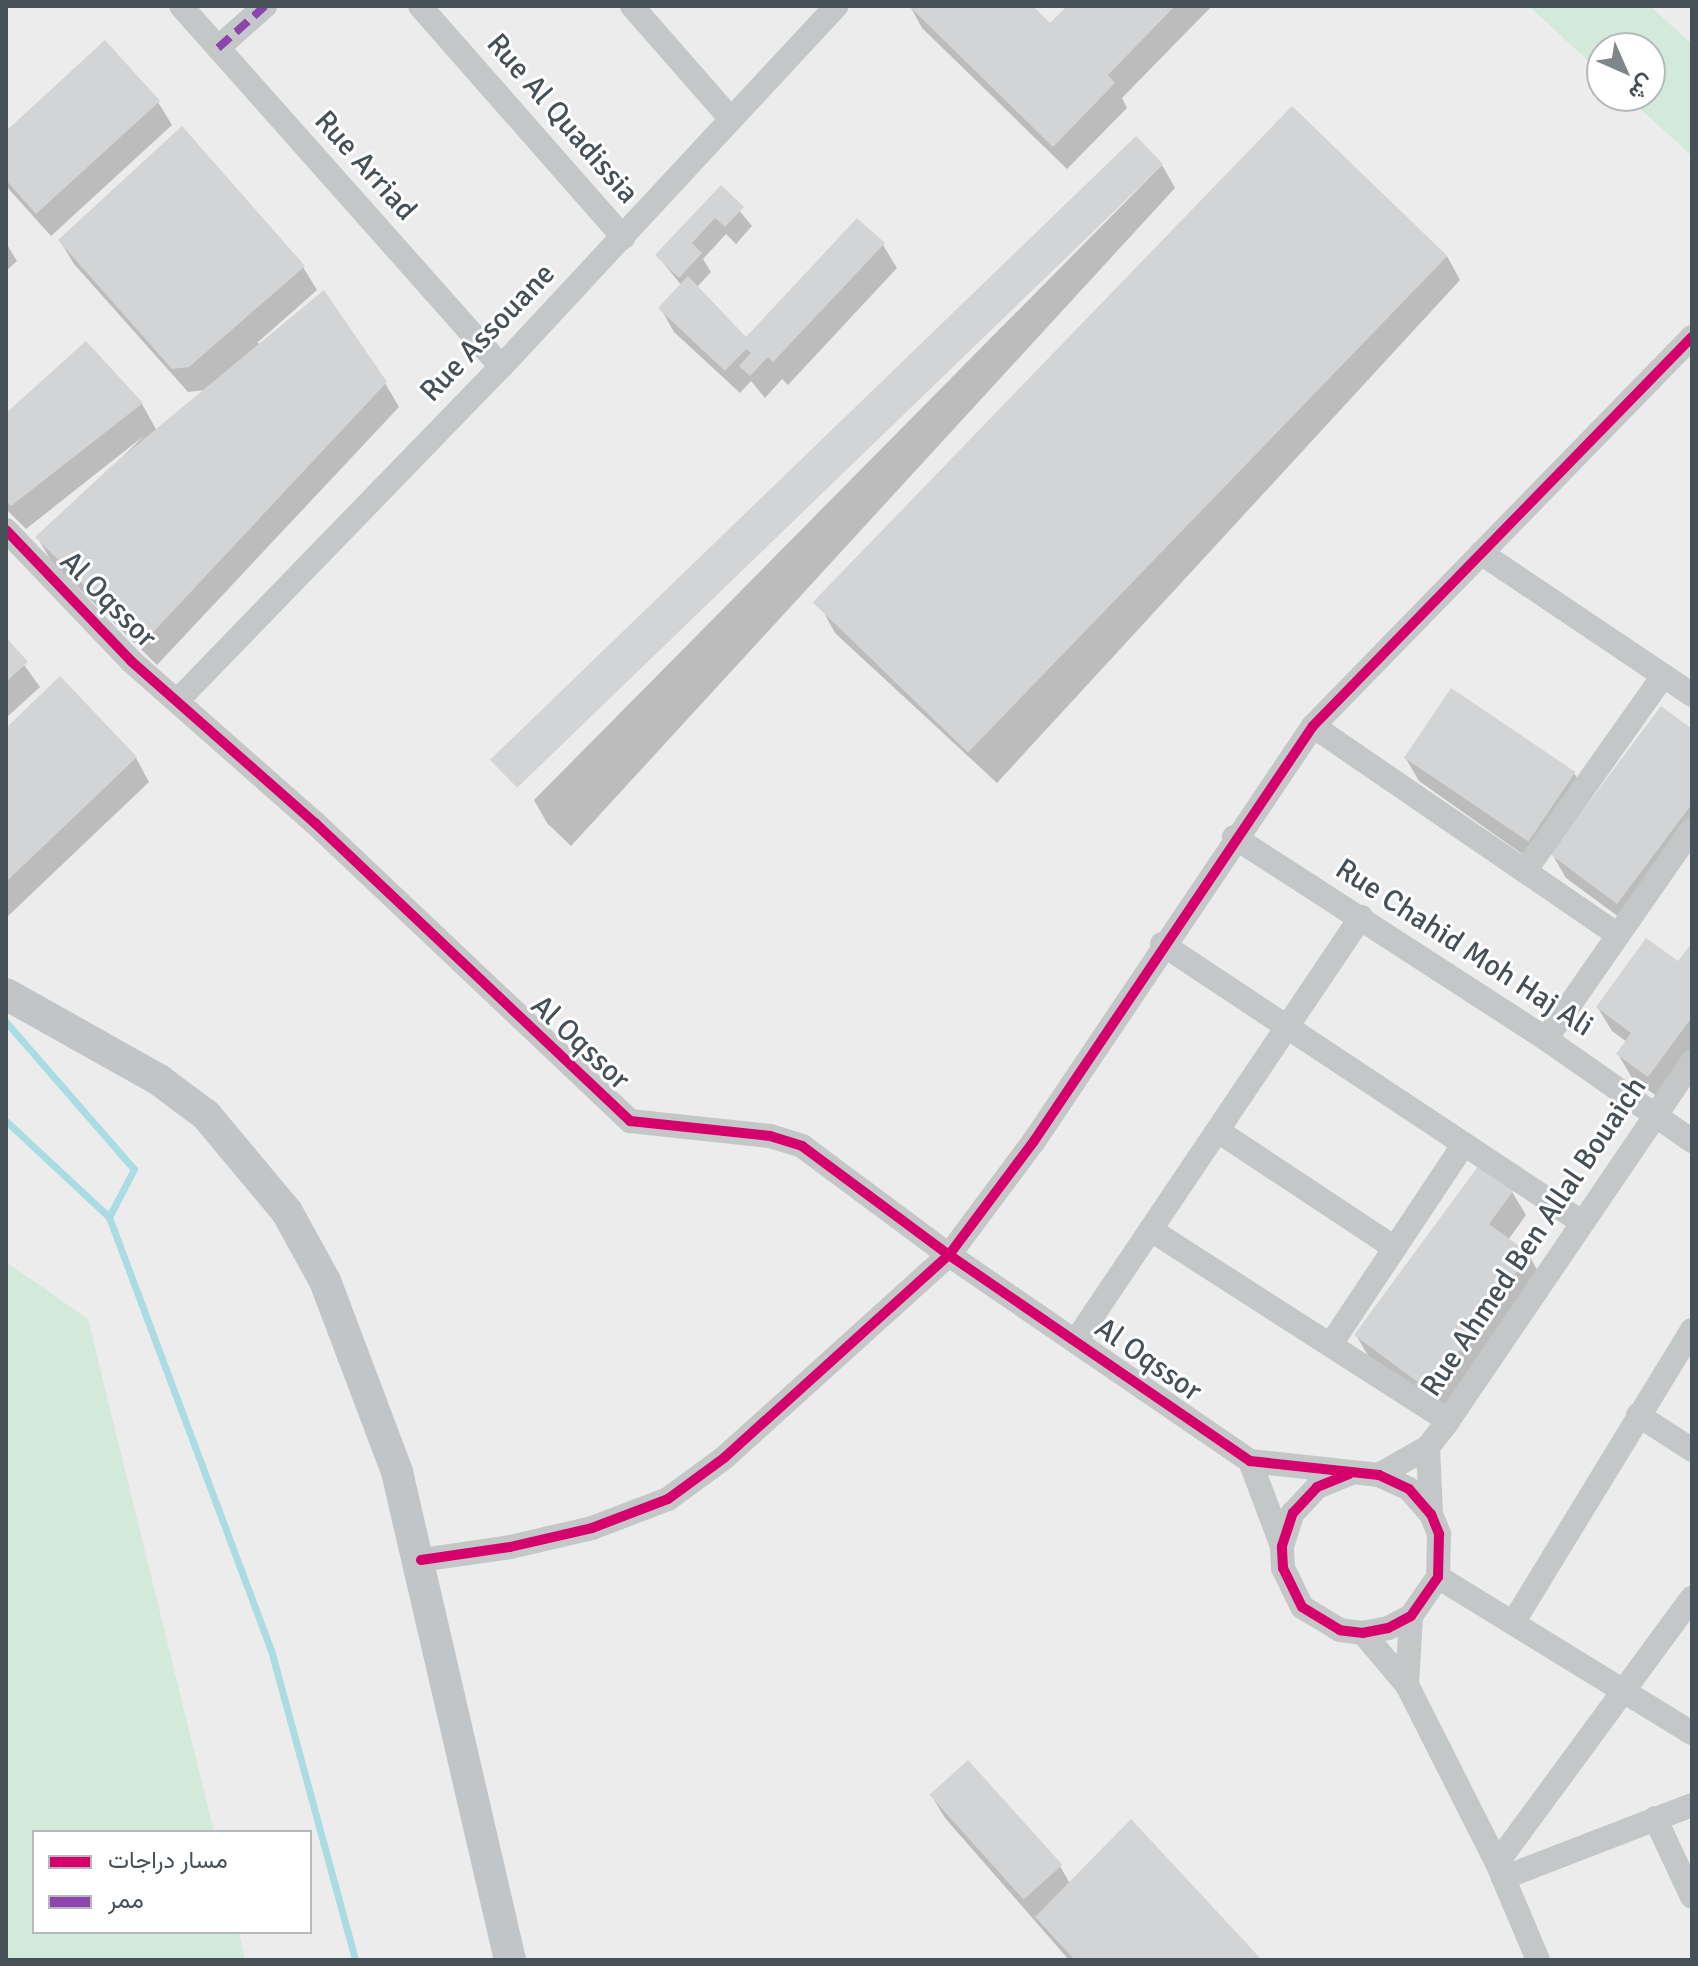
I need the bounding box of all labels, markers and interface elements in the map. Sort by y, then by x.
street label: Rue Al Quadissia [478,27,646,211]
north arrow [1586,32,1666,112]
text: ش [1623,69,1661,107]
street label: Rue Arriad [306,104,424,228]
street label: Rue Assouane [413,256,563,410]
street label: Al Oqssor [52,544,164,656]
street label: Rue Chahid Moh Haj Ali [1328,851,1600,1045]
street label: Al Oqssor [523,988,637,1098]
street label: Rue Ahmed Ben Allal Bouaich [1414,1070,1654,1404]
street label: Al Oqssor [1088,1310,1208,1410]
legend [32,1830,312,1934]
text: مسار دراجات [108,1845,228,1875]
text: ممر [108,1885,144,1915]

